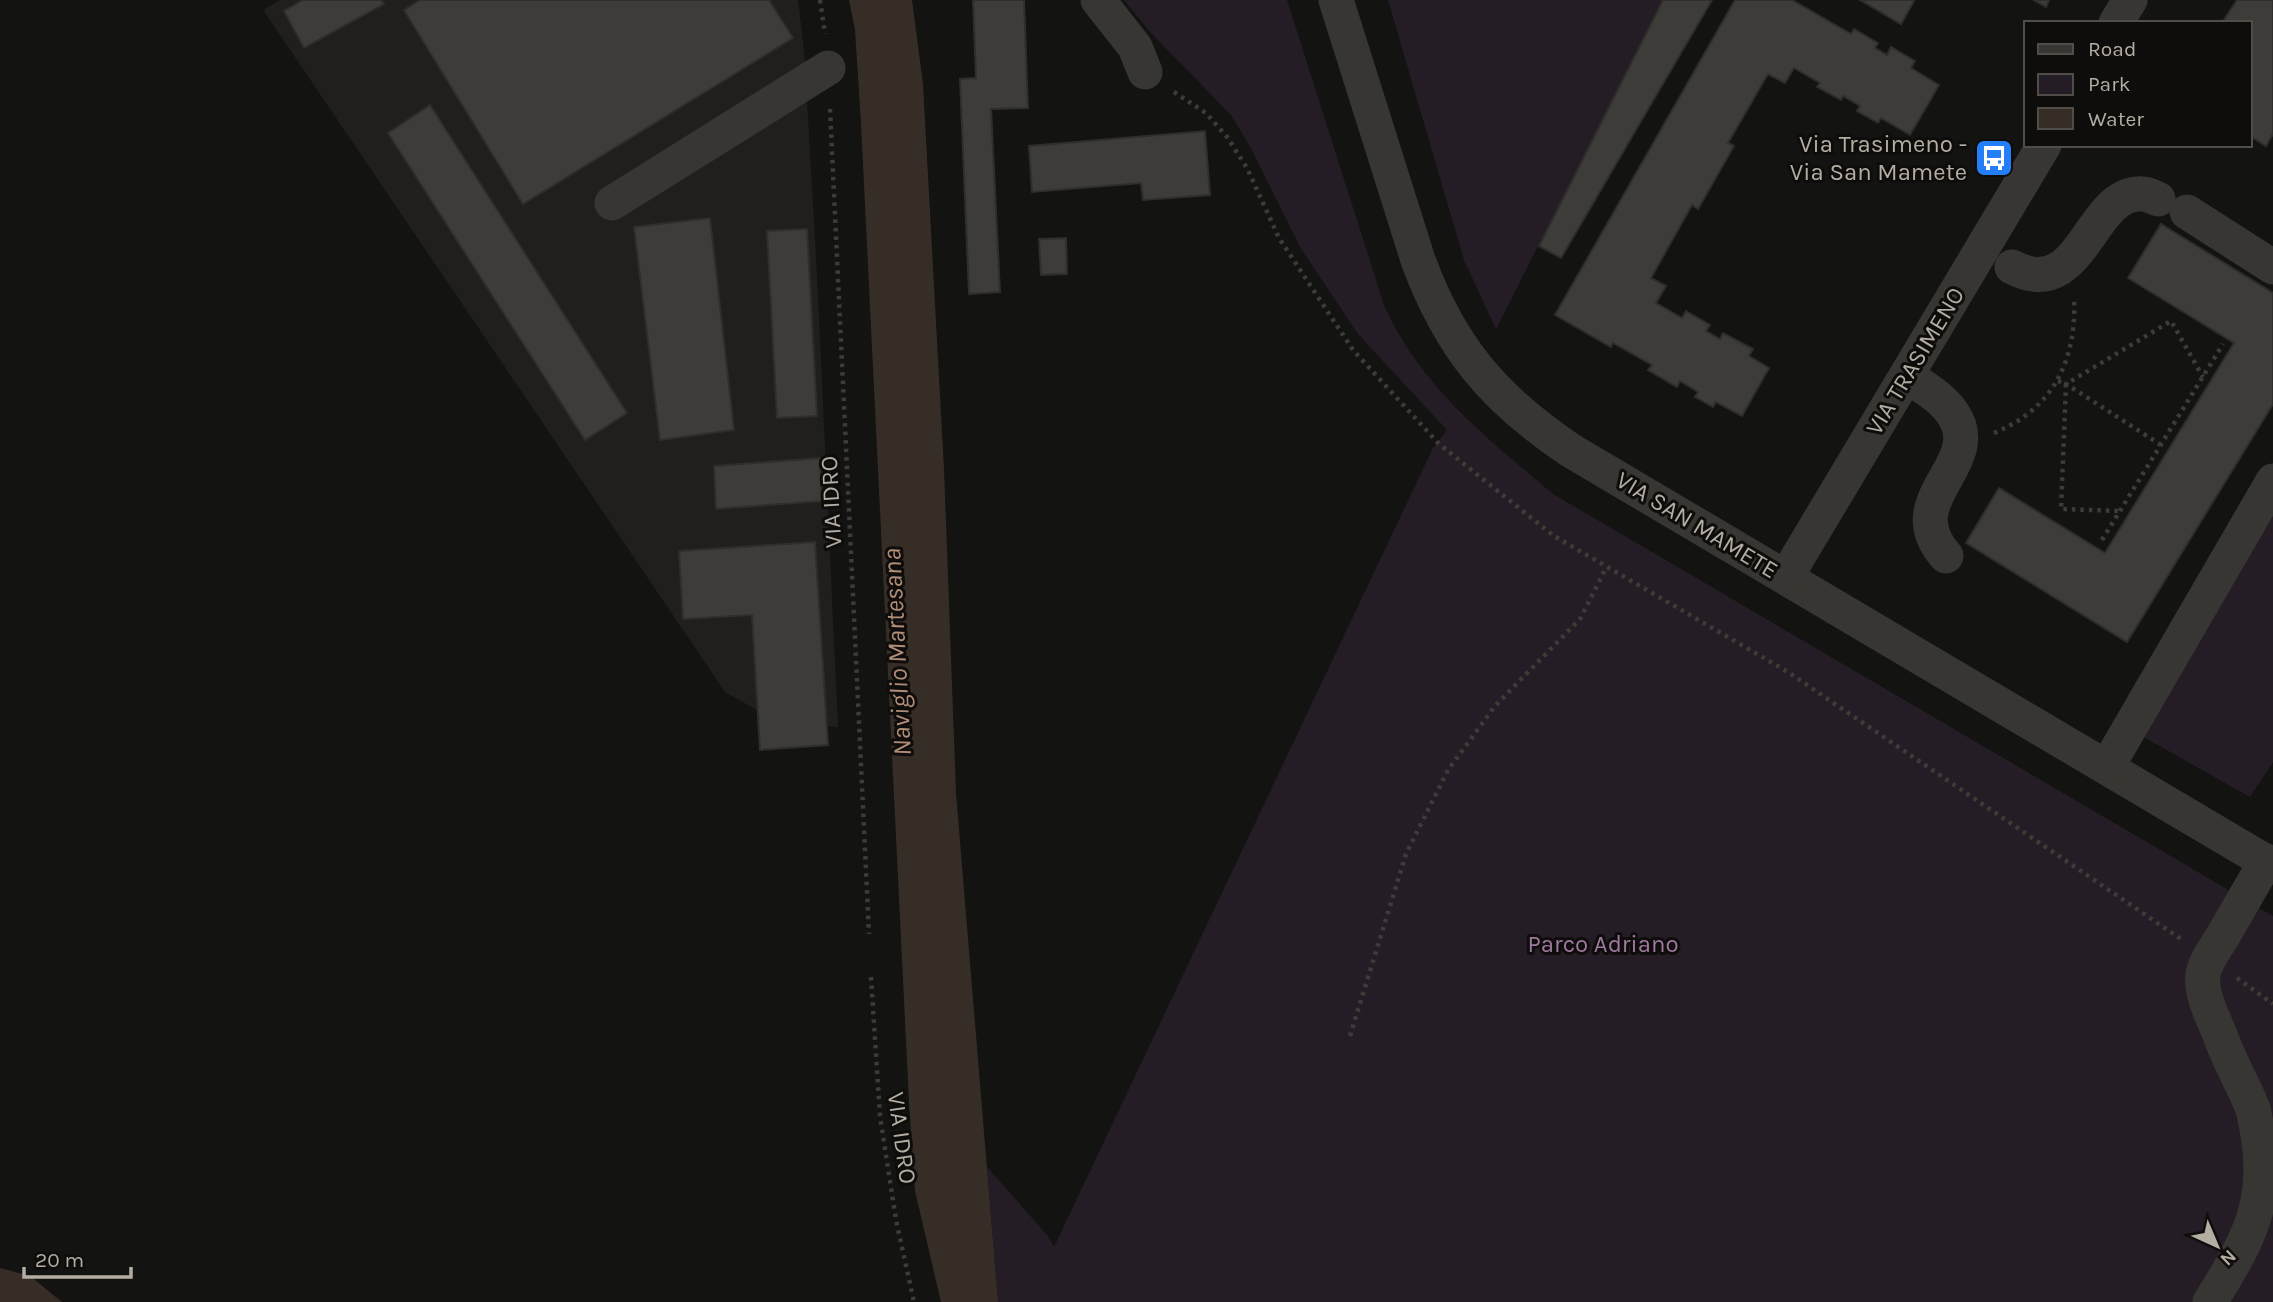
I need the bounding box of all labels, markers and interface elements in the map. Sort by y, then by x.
legend [2024,21,2252,147]
text: Road [2088,37,2136,61]
text: Park [2088,72,2131,96]
text: Water [2088,107,2144,131]
place label: Via Trasimeno - Via San Mamete [1790,130,1967,186]
bus stop icon: Via Trasimeno - Via San Mamete [1973,137,2015,179]
street label: VIA TRASIMENO [1860,282,1970,440]
street label: VIA IDRO [815,455,847,549]
street label: VIA SAN MAMETE [1611,466,1783,584]
water label: Naviglio Martesana [876,547,918,757]
park label: Parco Adriano [1527,930,1679,958]
street label: VIA IDRO [882,1090,922,1186]
north arrow [2182,1211,2252,1281]
scale bar [24,1236,131,1280]
text: N [2216,1245,2241,1270]
text: 20 m [35,1248,84,1272]

